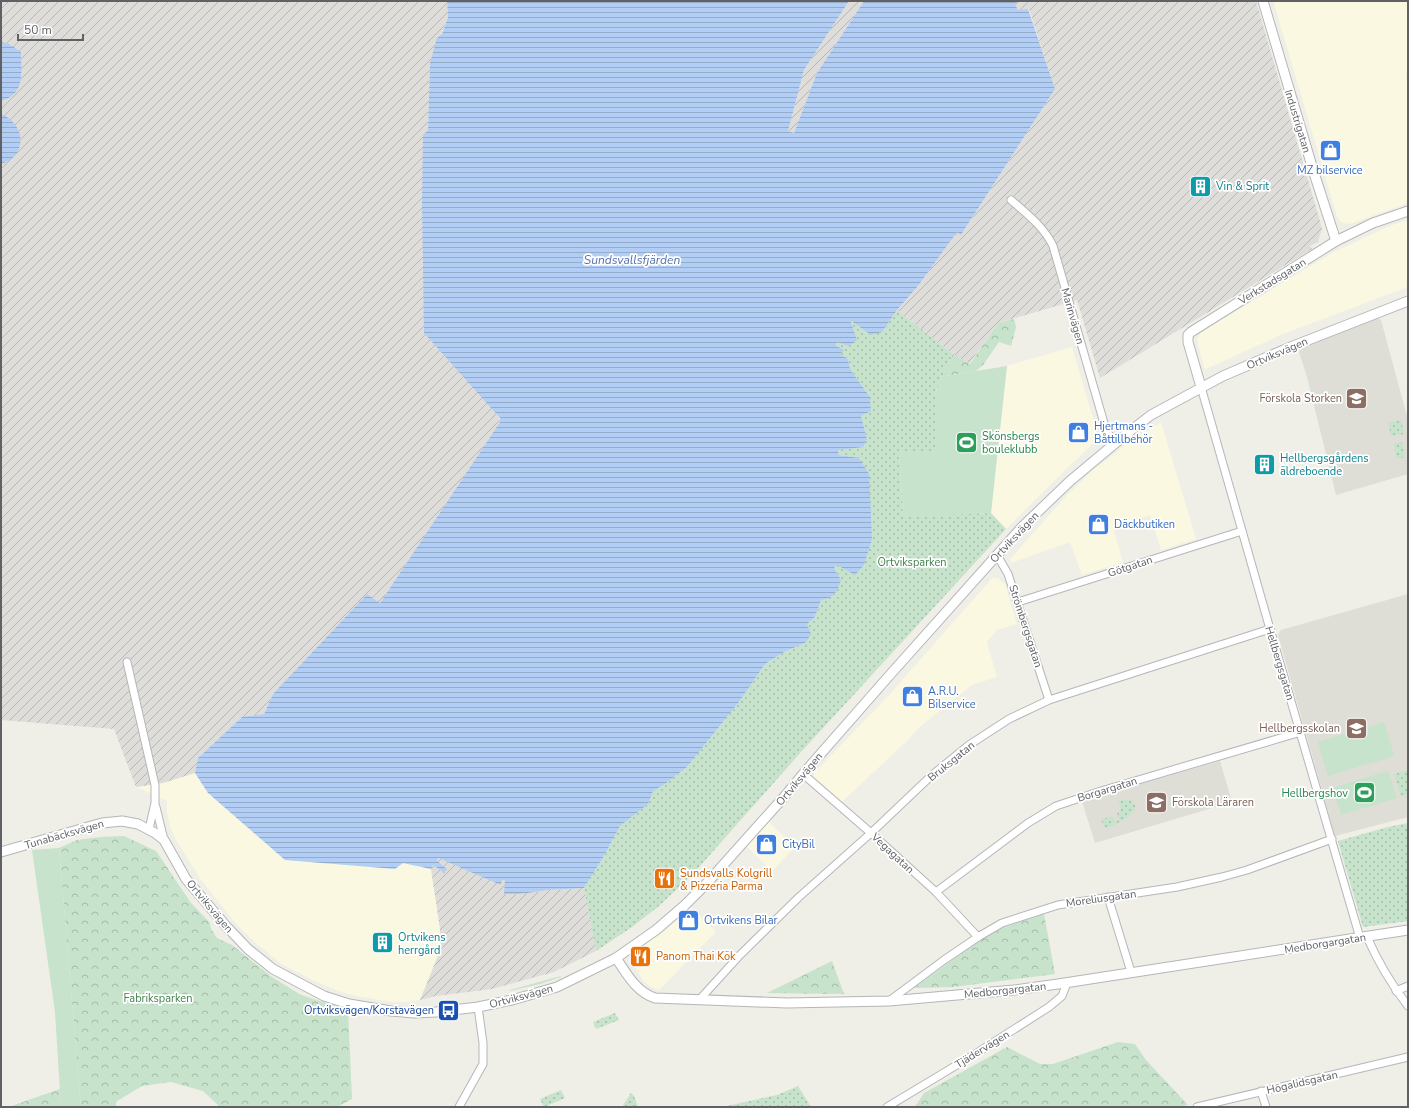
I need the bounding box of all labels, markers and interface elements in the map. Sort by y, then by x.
scale bar [18,16,83,42]
text: 50 m [24,22,52,38]
street label: Industrigatan [1281,88,1314,155]
shop icon: MZ bilservice [1317,137,1343,163]
place label: MZ bilservice [1297,163,1363,178]
building icon: Vin & Sprit [1187,173,1213,199]
place label: Vin & Sprit [1215,179,1269,194]
water label: Sundsvallsfjärden [584,252,680,268]
street label: Verkstadsgatan [1235,255,1309,309]
street label: Marinvägen [1057,286,1088,346]
street label: Ortviksvägen [1244,334,1310,373]
school or university icon: Förskola Storken [1344,385,1370,411]
place label: Förskola Storken [1259,391,1342,406]
shop icon: Hjertmans - Båttillbehör [1065,419,1091,445]
place label: Hjertmans - Båttillbehör [1094,419,1153,447]
sports icon: Skönsbergs bouleklubb [954,429,980,455]
place label: Skönsbergs bouleklubb [982,429,1040,457]
building icon: Hellbergsgårdens äldreboende [1252,451,1278,477]
place label: Hellbergsgårdens äldreboende [1280,451,1369,479]
street label: Ortviksvägen [987,508,1042,566]
shop icon: Däckbutiken [1085,511,1111,537]
place label: Däckbutiken [1114,517,1175,532]
street label: Götgatan [1106,552,1154,581]
park label: Ortviksparken [877,555,947,570]
street label: Strömbergsgatan [1005,583,1046,669]
street label: Hellbergsgatan [1261,624,1298,702]
shop icon: A.R.U. Bilservice [900,684,926,710]
place label: A.R.U. Bilservice [928,684,976,712]
school or university icon: Hellbergsskolan [1343,715,1369,741]
place label: Hellbergsskolan [1259,721,1340,736]
street label: Bruksgatan [925,738,978,785]
street label: Ortviksvägen [773,749,826,809]
street label: Borgargatan [1075,773,1139,806]
sports icon: Hellbergshov [1351,780,1377,806]
place label: Hellbergshov [1281,786,1348,801]
school or university icon: Förskola Läraren [1144,789,1170,815]
place label: Förskola Läraren [1172,795,1254,810]
street label: Tunabäcksvägen [23,816,106,853]
street label: Vegagatan [867,829,917,877]
shop icon: CityBil [754,831,780,857]
place label: CityBil [782,837,816,852]
restaurant icon: Sundsvalls Kolgrill & Pizzeria Parma [652,866,678,892]
place label: Sundsvalls Kolgrill & Pizzeria Parma [680,866,773,894]
street label: Ortviksvägen [183,876,236,936]
street label: Moreliusgatan [1065,886,1137,911]
shop icon: Ortvikens Bilar [675,907,701,933]
place label: Ortvikens Bilar [704,913,777,928]
building icon: Ortvikens herrgård [370,930,396,956]
place label: Ortvikens herrgård [398,930,446,958]
street label: Medborgargatan [1283,930,1367,957]
restaurant icon: Panom Thai Kök [628,943,654,969]
place label: Panom Thai Kök [656,949,736,964]
street label: Medborgargatan [963,979,1047,1002]
street label: Ortviksvägen [488,981,555,1012]
park label: Fabriksparken [124,991,192,1006]
bus stop icon: Ortviksvägen/Korstavägen [436,997,462,1023]
place label: Ortviksvägen/Korstavägen [304,1003,434,1018]
street label: Tjädervägen [952,1027,1012,1072]
street label: Högalidsgatan [1265,1067,1339,1098]

